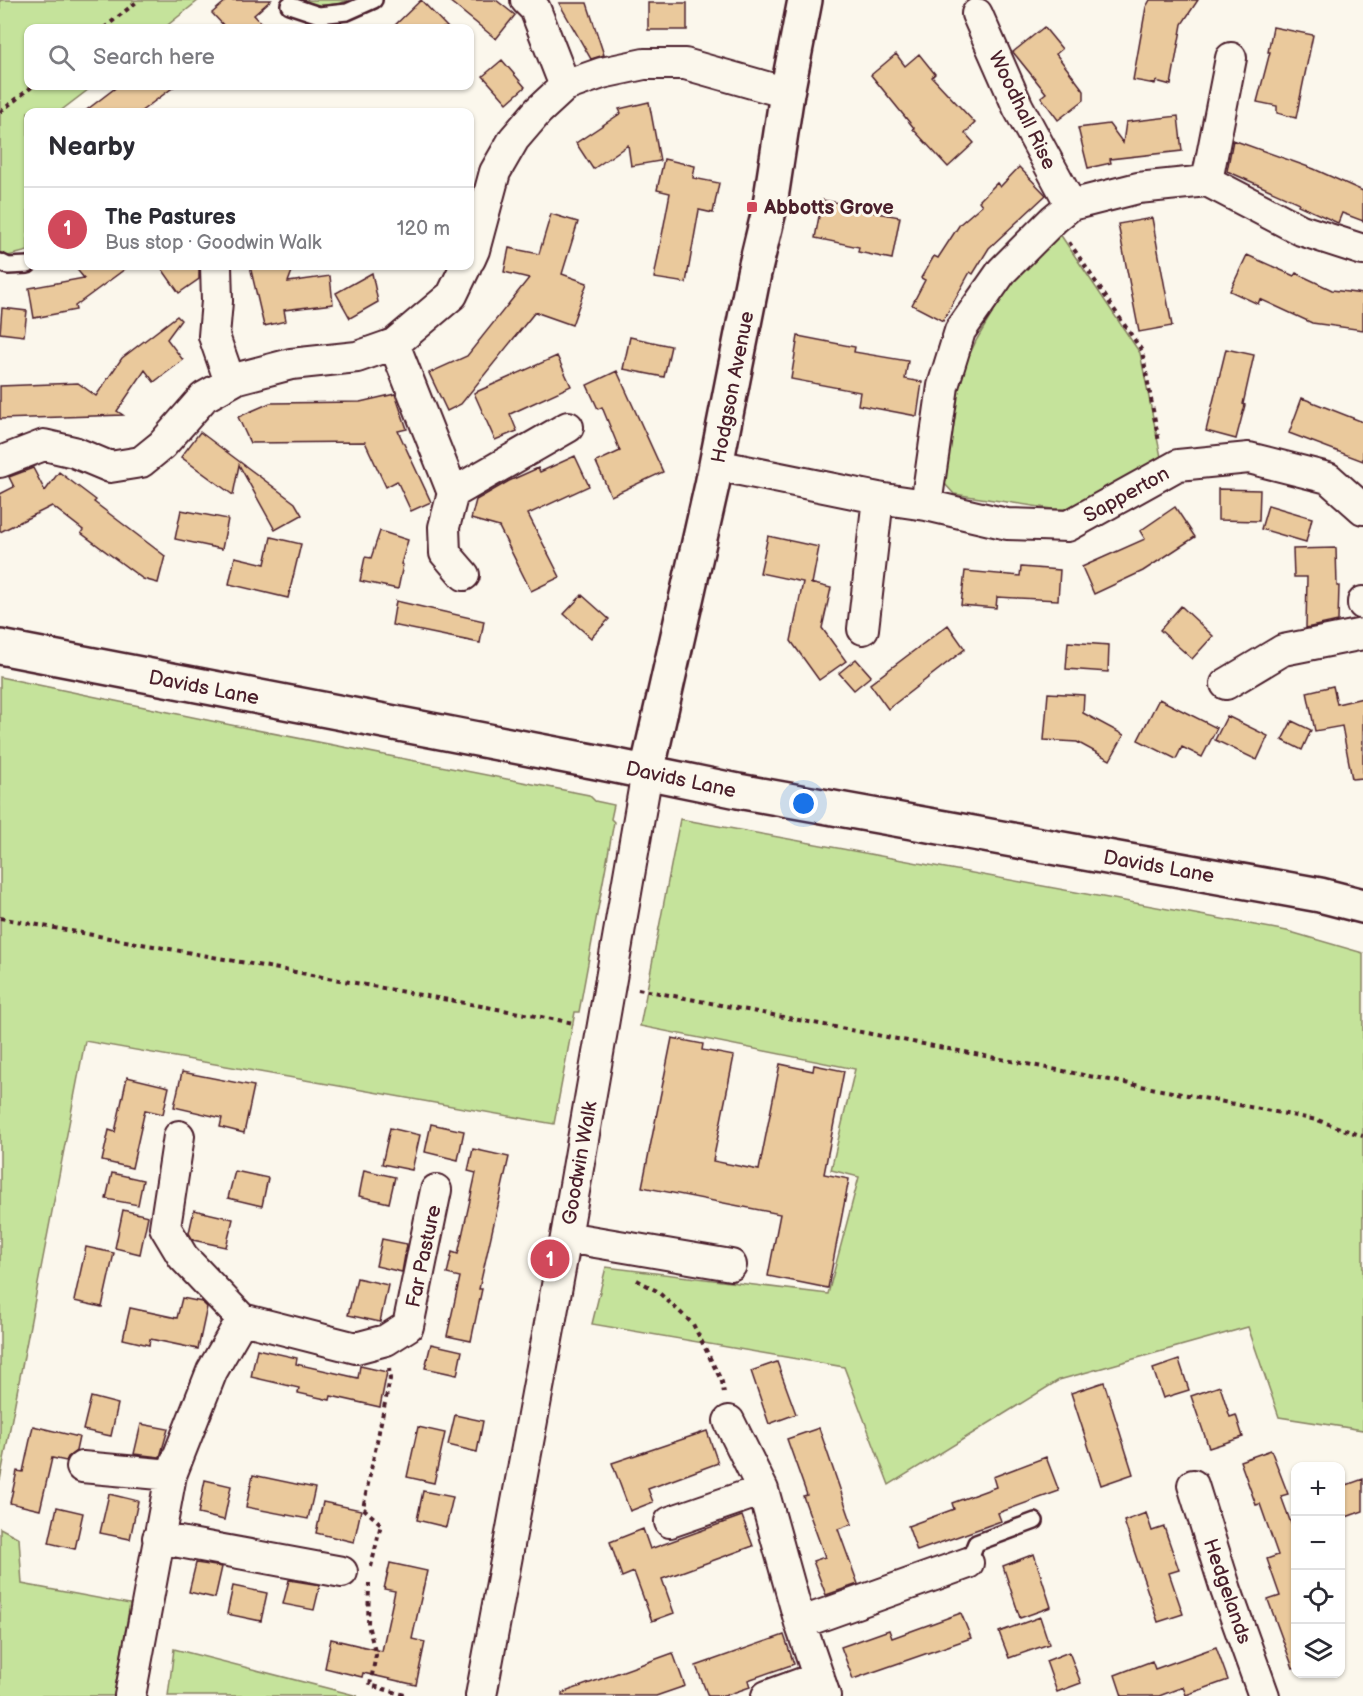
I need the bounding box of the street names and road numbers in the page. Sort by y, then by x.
street label: Woodhall Rise [983,47,1061,174]
street label: Hodgson Avenue [707,309,759,465]
street label: Sapperton [1080,462,1173,528]
street label: Davids Lane [147,666,261,710]
street label: Davids Lane [624,757,738,803]
street label: Davids Lane [1102,845,1216,889]
street label: Goodwin Walk [557,1099,603,1227]
street label: Far Pasture [401,1203,447,1310]
street label: Hedgelands [1198,1536,1256,1647]

